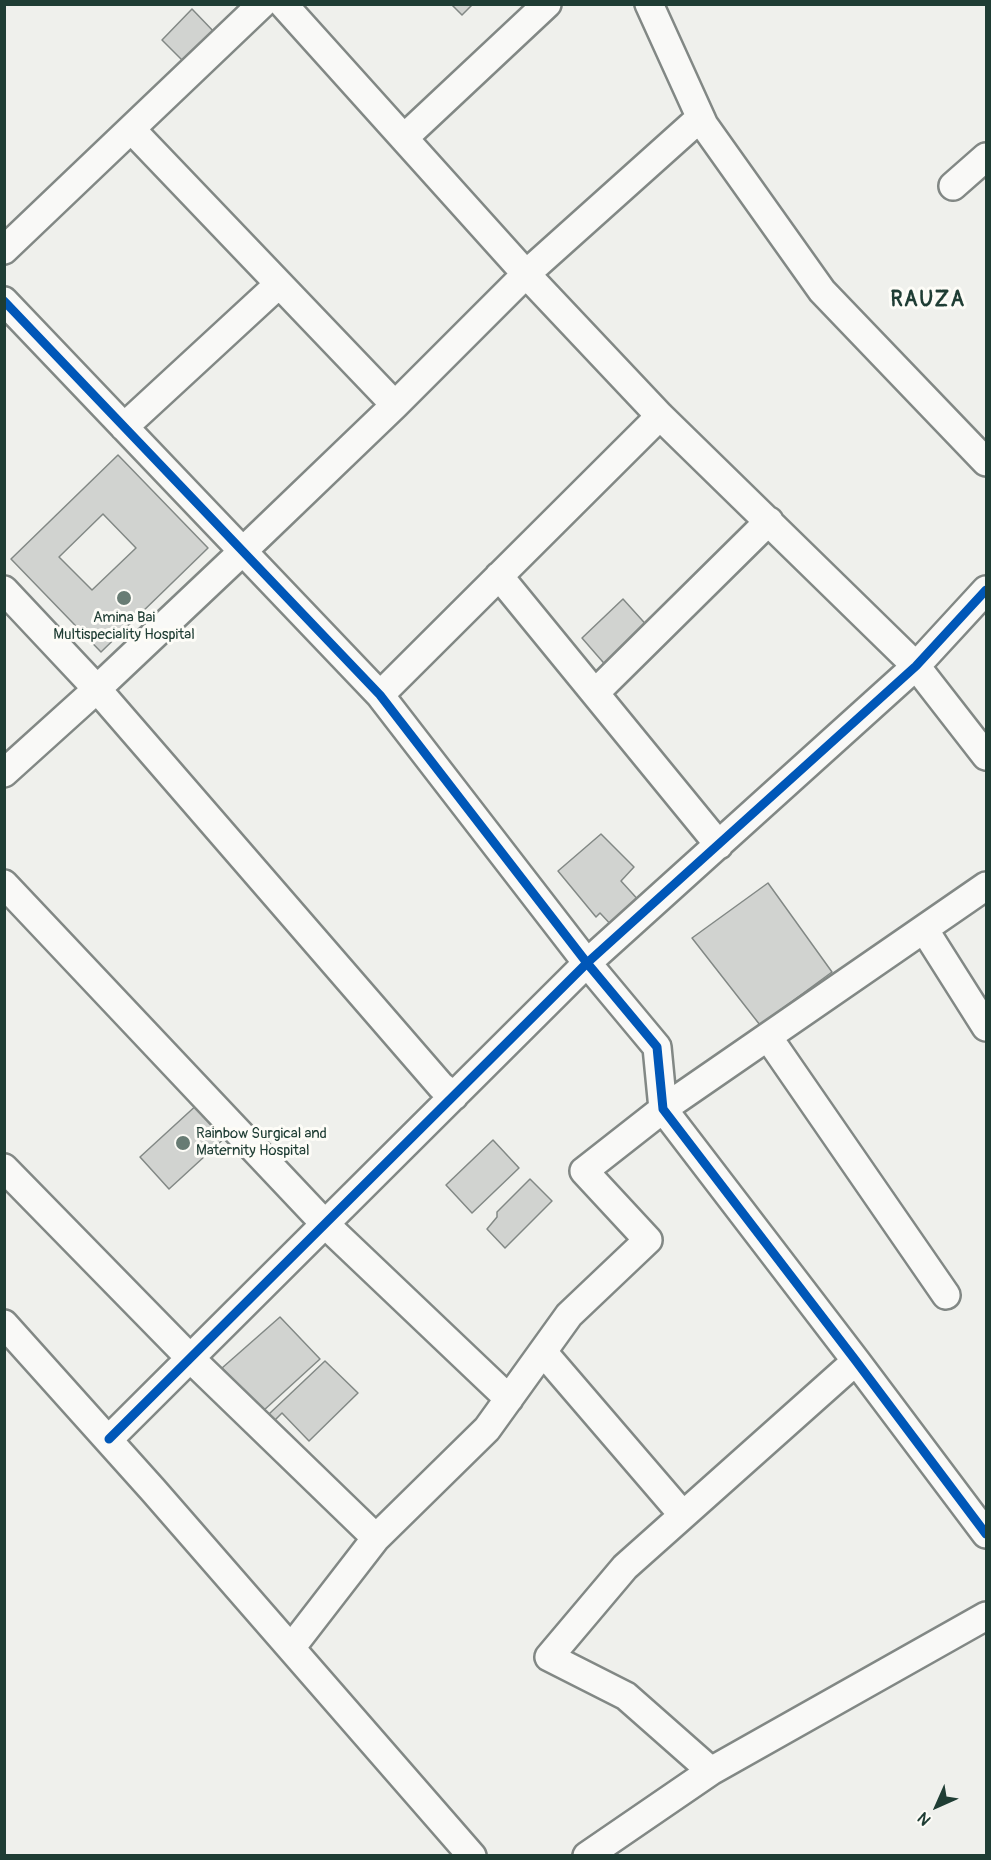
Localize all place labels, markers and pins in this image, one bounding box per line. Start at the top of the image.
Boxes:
marker: Amina Bai Multispeciality Hospital [115,589,133,607]
place label: Amina Bai Multispeciality Hospital [53,609,195,644]
place label: Rainbow Surgical and Maternity Hospital [196,1125,327,1160]
marker: Rainbow Surgical and Maternity Hospital [174,1134,192,1152]

